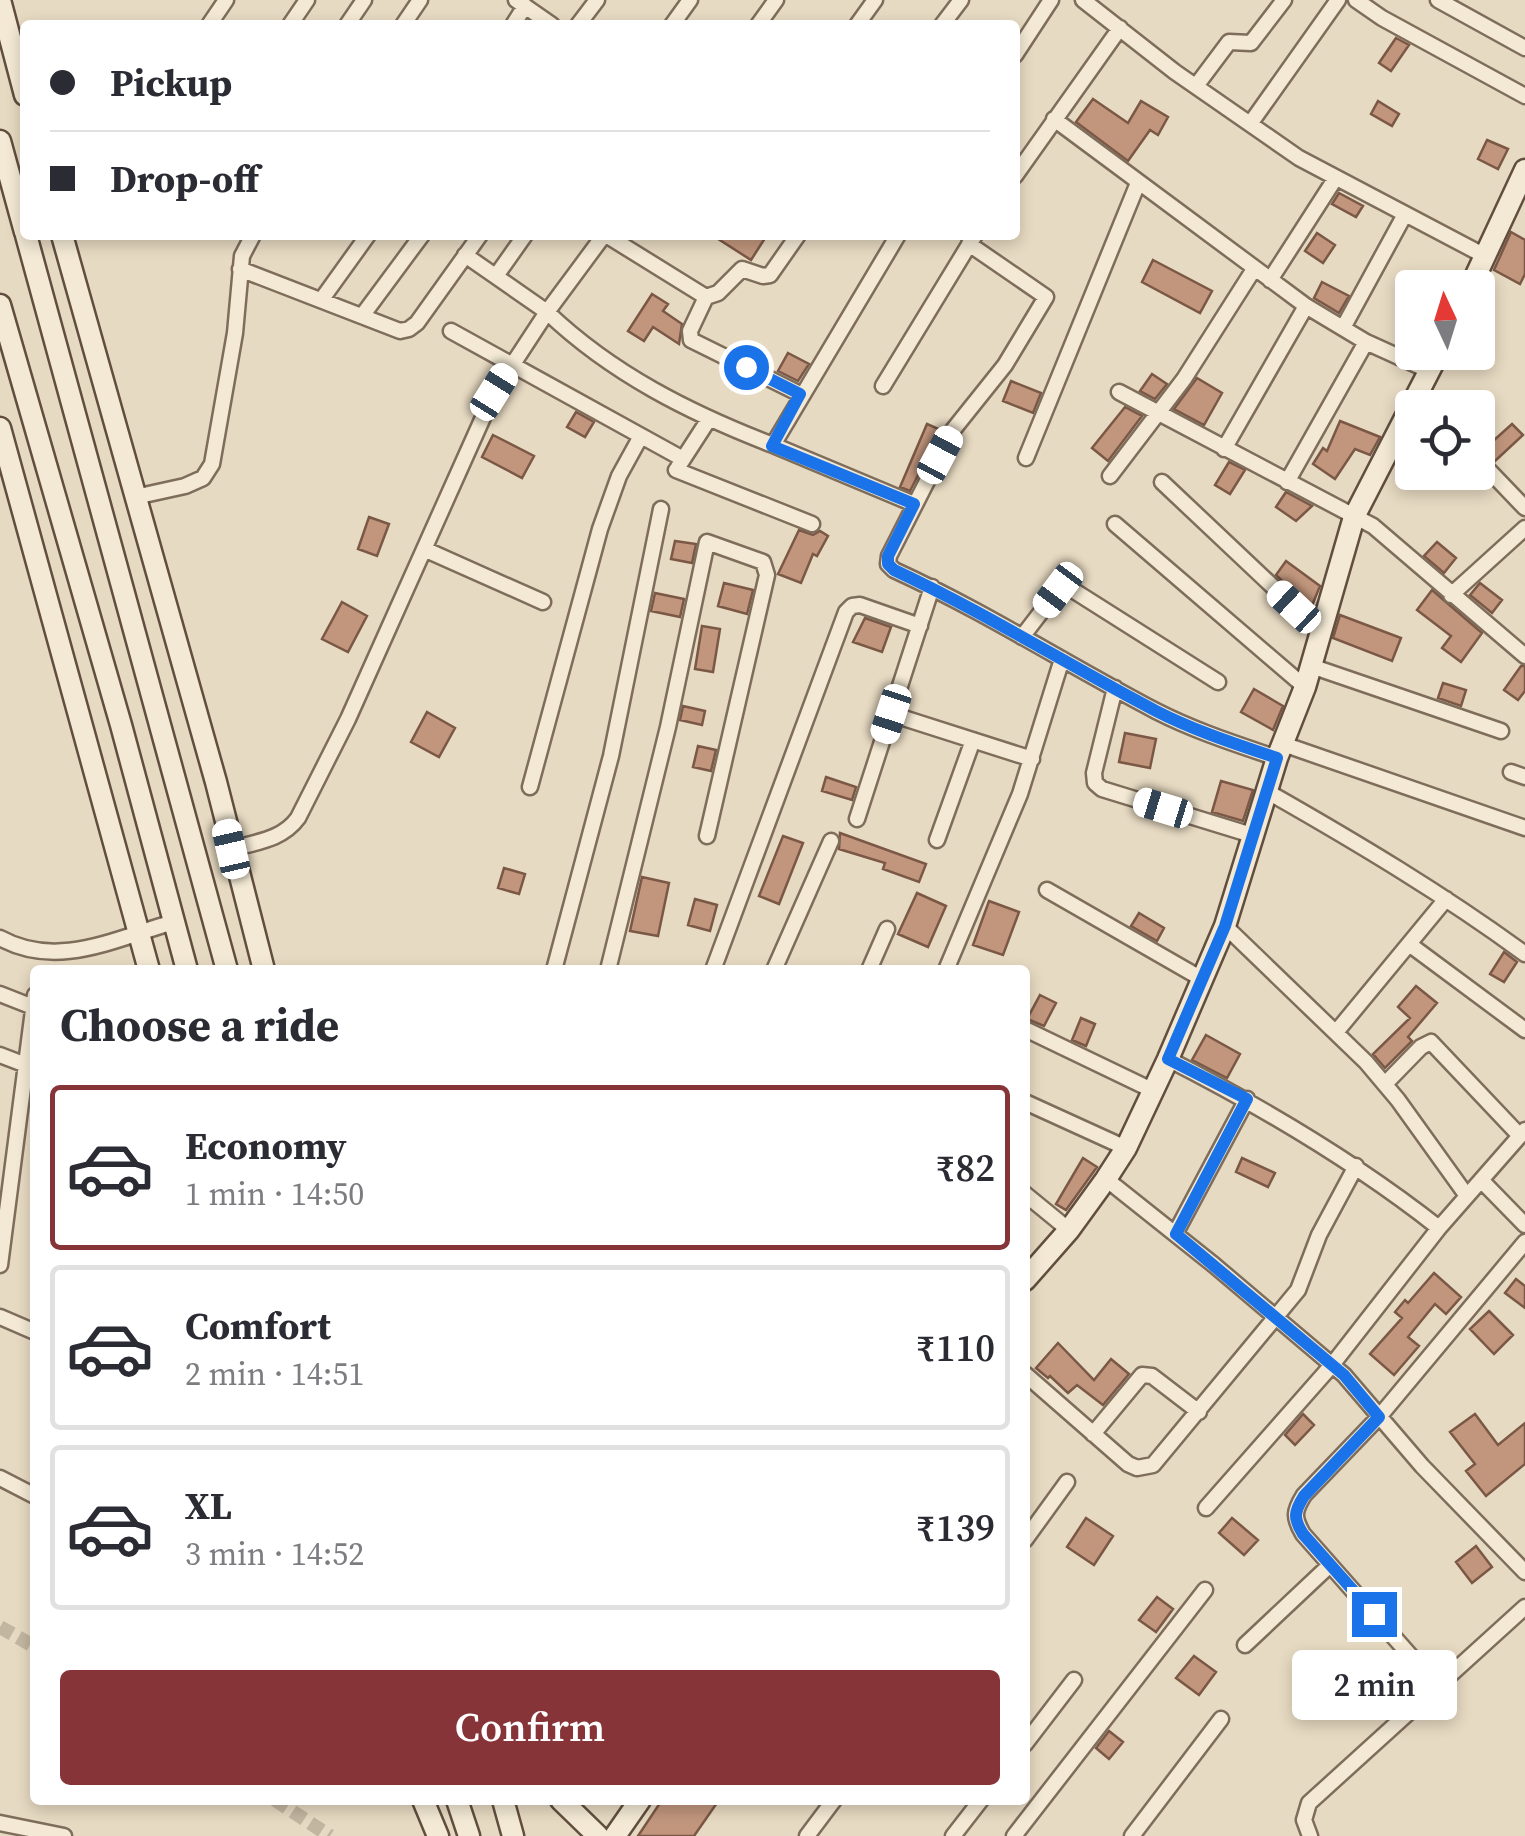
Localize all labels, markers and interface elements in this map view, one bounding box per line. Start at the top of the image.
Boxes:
text: Pickup [110,57,232,109]
text: Drop-off [110,153,259,205]
north arrow [1395,270,1495,370]
map controls [1395,270,1495,490]
route start [724,345,769,390]
car [465,359,523,425]
button: locate [1395,390,1495,490]
car [913,421,967,489]
car [1028,557,1088,623]
car [1262,576,1326,638]
car [867,681,915,747]
car [1130,785,1196,831]
car [210,816,252,882]
text: Choose a ride [60,994,339,1056]
text: Economy [185,1120,347,1172]
icon: car [65,1123,155,1213]
text: ₹82 [936,1142,995,1194]
text: 1 min · 14:50 [185,1172,364,1216]
text: Comfort [185,1300,331,1352]
icon: car [65,1303,155,1393]
text: ₹110 [916,1322,995,1374]
text: 2 min · 14:51 [185,1352,364,1396]
text: XL [185,1480,232,1532]
icon: car [65,1483,155,1573]
text: ₹139 [916,1502,995,1554]
text: 3 min · 14:52 [185,1532,364,1576]
route end [1352,1592,1397,1637]
callout: 2 min [1292,1649,1456,1719]
text: 2 min [1333,1663,1416,1707]
button: Confirm [60,1670,1000,1785]

